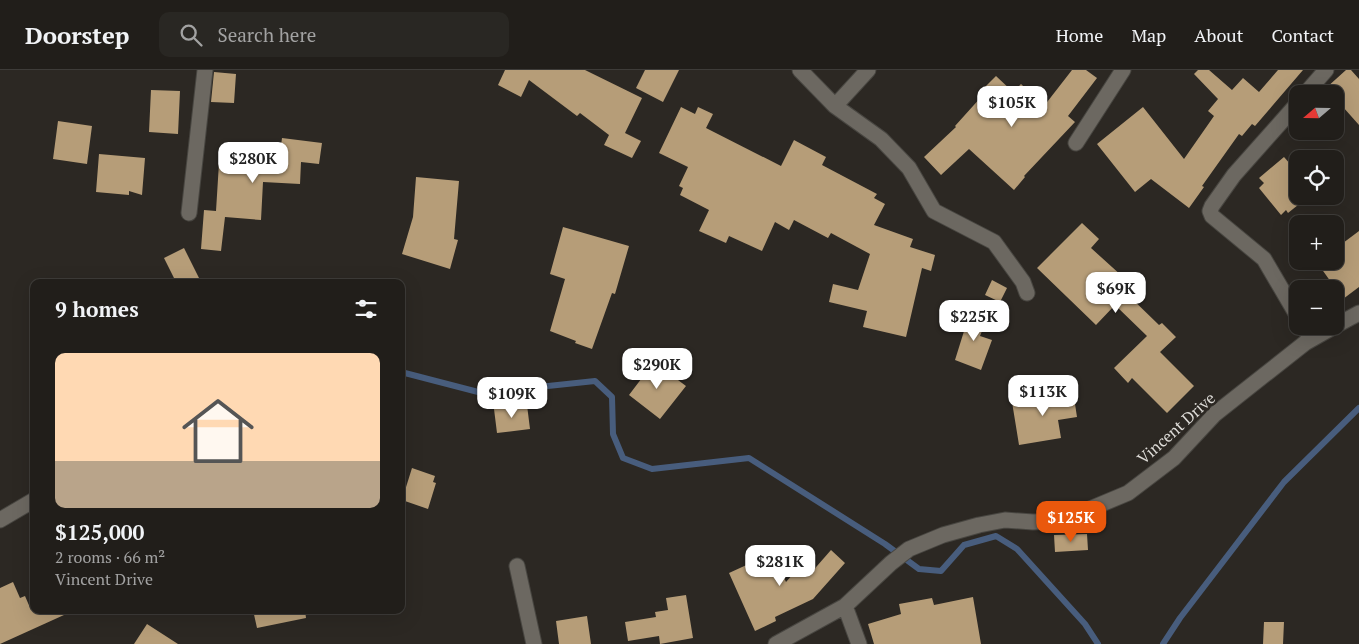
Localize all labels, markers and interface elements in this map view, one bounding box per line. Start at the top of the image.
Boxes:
search box [159,12,509,57]
text: Doorstep [25,19,129,51]
icon: search [177,21,205,49]
text: Search here [217,22,316,47]
text: Home [1056,23,1103,47]
text: Map [1131,23,1166,47]
text: About [1194,23,1243,47]
text: Contact [1271,23,1334,47]
pin: $105K [977,85,1047,128]
north arrow [1289,85,1344,140]
map controls [1289,85,1344,335]
text: $105K [988,91,1036,113]
pin: $280K [218,142,288,184]
text: $280K [229,147,277,169]
button: locate [1289,150,1344,205]
button: + [1289,215,1344,270]
pin: $69K [1086,272,1146,314]
text: $69K [1097,277,1135,299]
button: − [1289,280,1344,335]
text: 9 homes [55,295,139,323]
icon: filters [352,295,380,323]
pin: $225K [939,300,1009,342]
text: $225K [950,305,998,327]
pin: $290K [622,348,692,390]
text: $290K [633,353,681,375]
pin: $113K [1008,374,1078,417]
pin: $109K [477,376,547,419]
text: $113K [1019,380,1067,402]
text: $109K [488,382,536,404]
icon: home [173,386,263,476]
street label: Vincent Drive [1132,387,1220,469]
pin: $125K [1036,500,1106,543]
text: $125K [1047,506,1095,528]
text: $125,000 [55,518,144,546]
pin: $281K [745,544,815,587]
text: 2 rooms · 66 m² [55,546,165,568]
text: $281K [756,550,804,572]
text: Vincent Drive [55,568,153,590]

